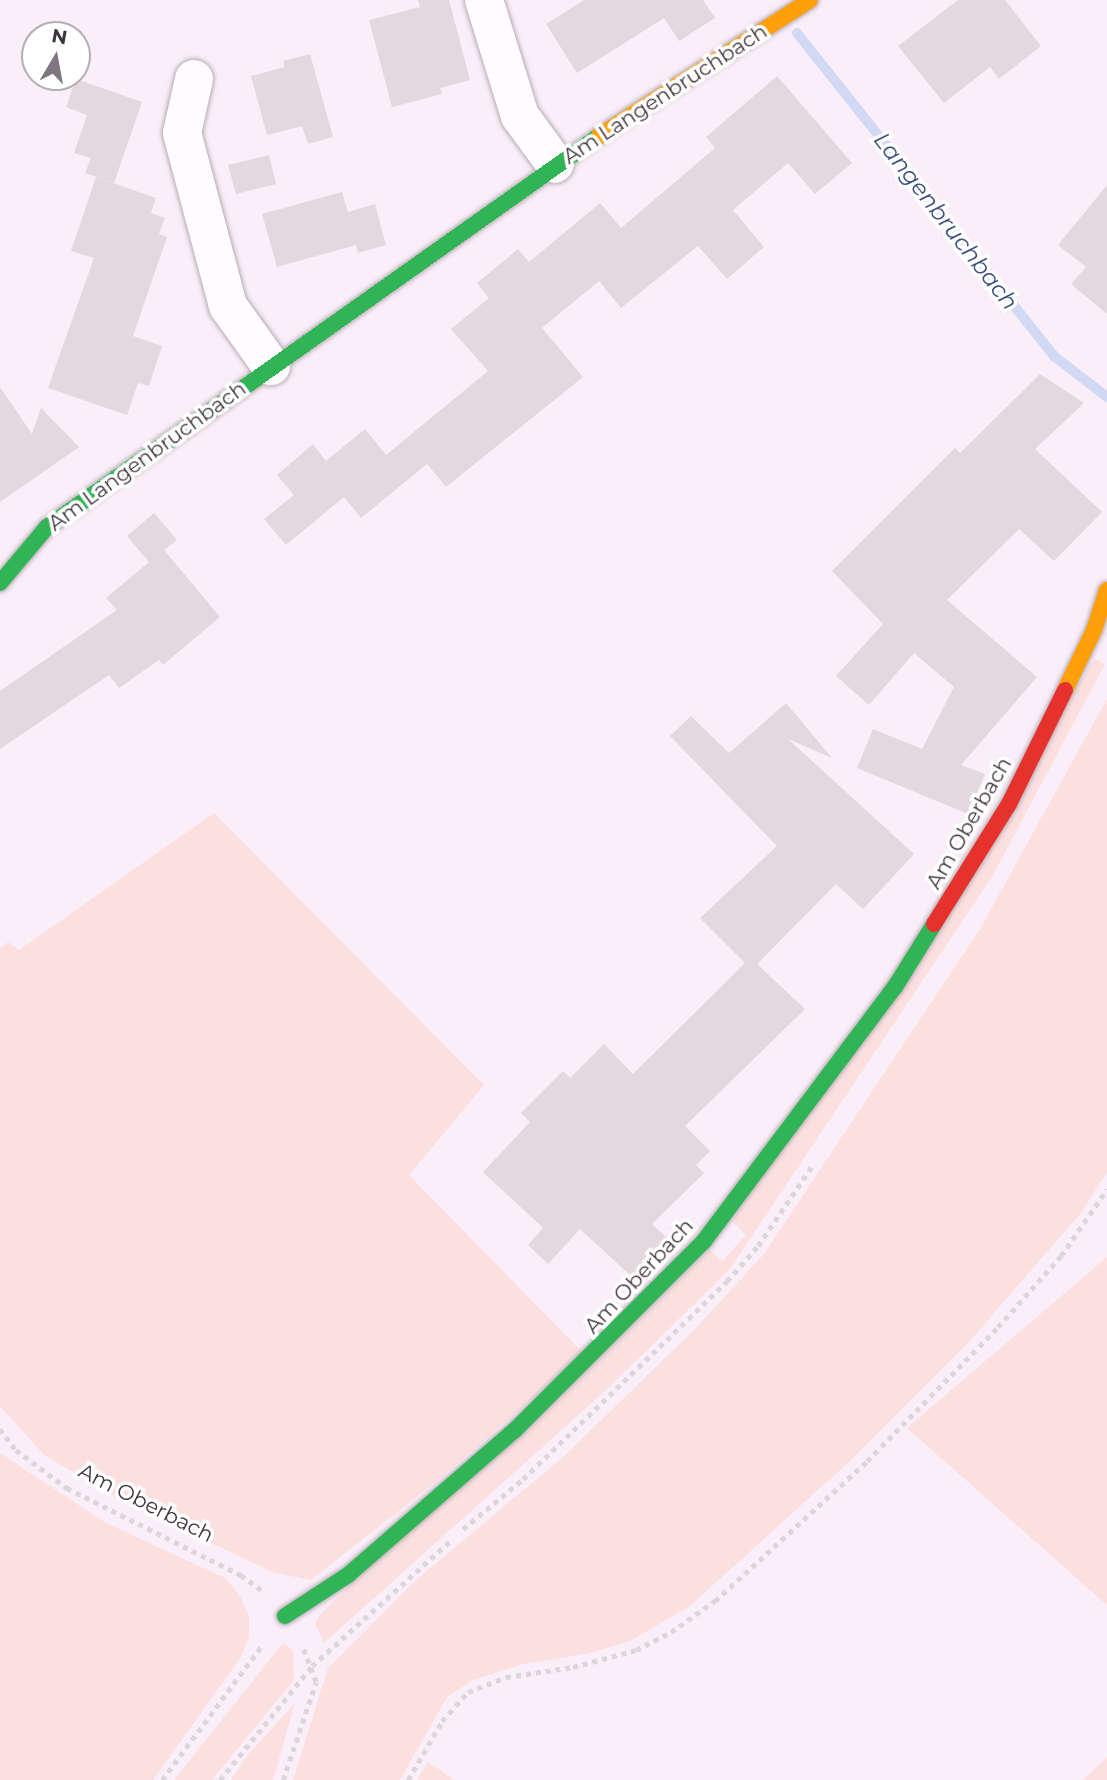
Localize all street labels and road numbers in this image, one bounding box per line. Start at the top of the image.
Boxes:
street label: Am Langenbruchbach [558,19,772,169]
street label: Am Langenbruchbach [43,376,251,536]
street label: Am Oberbach [921,753,1017,893]
street label: Am Oberbach [579,1213,699,1339]
street label: Am Oberbach [74,1458,218,1548]

